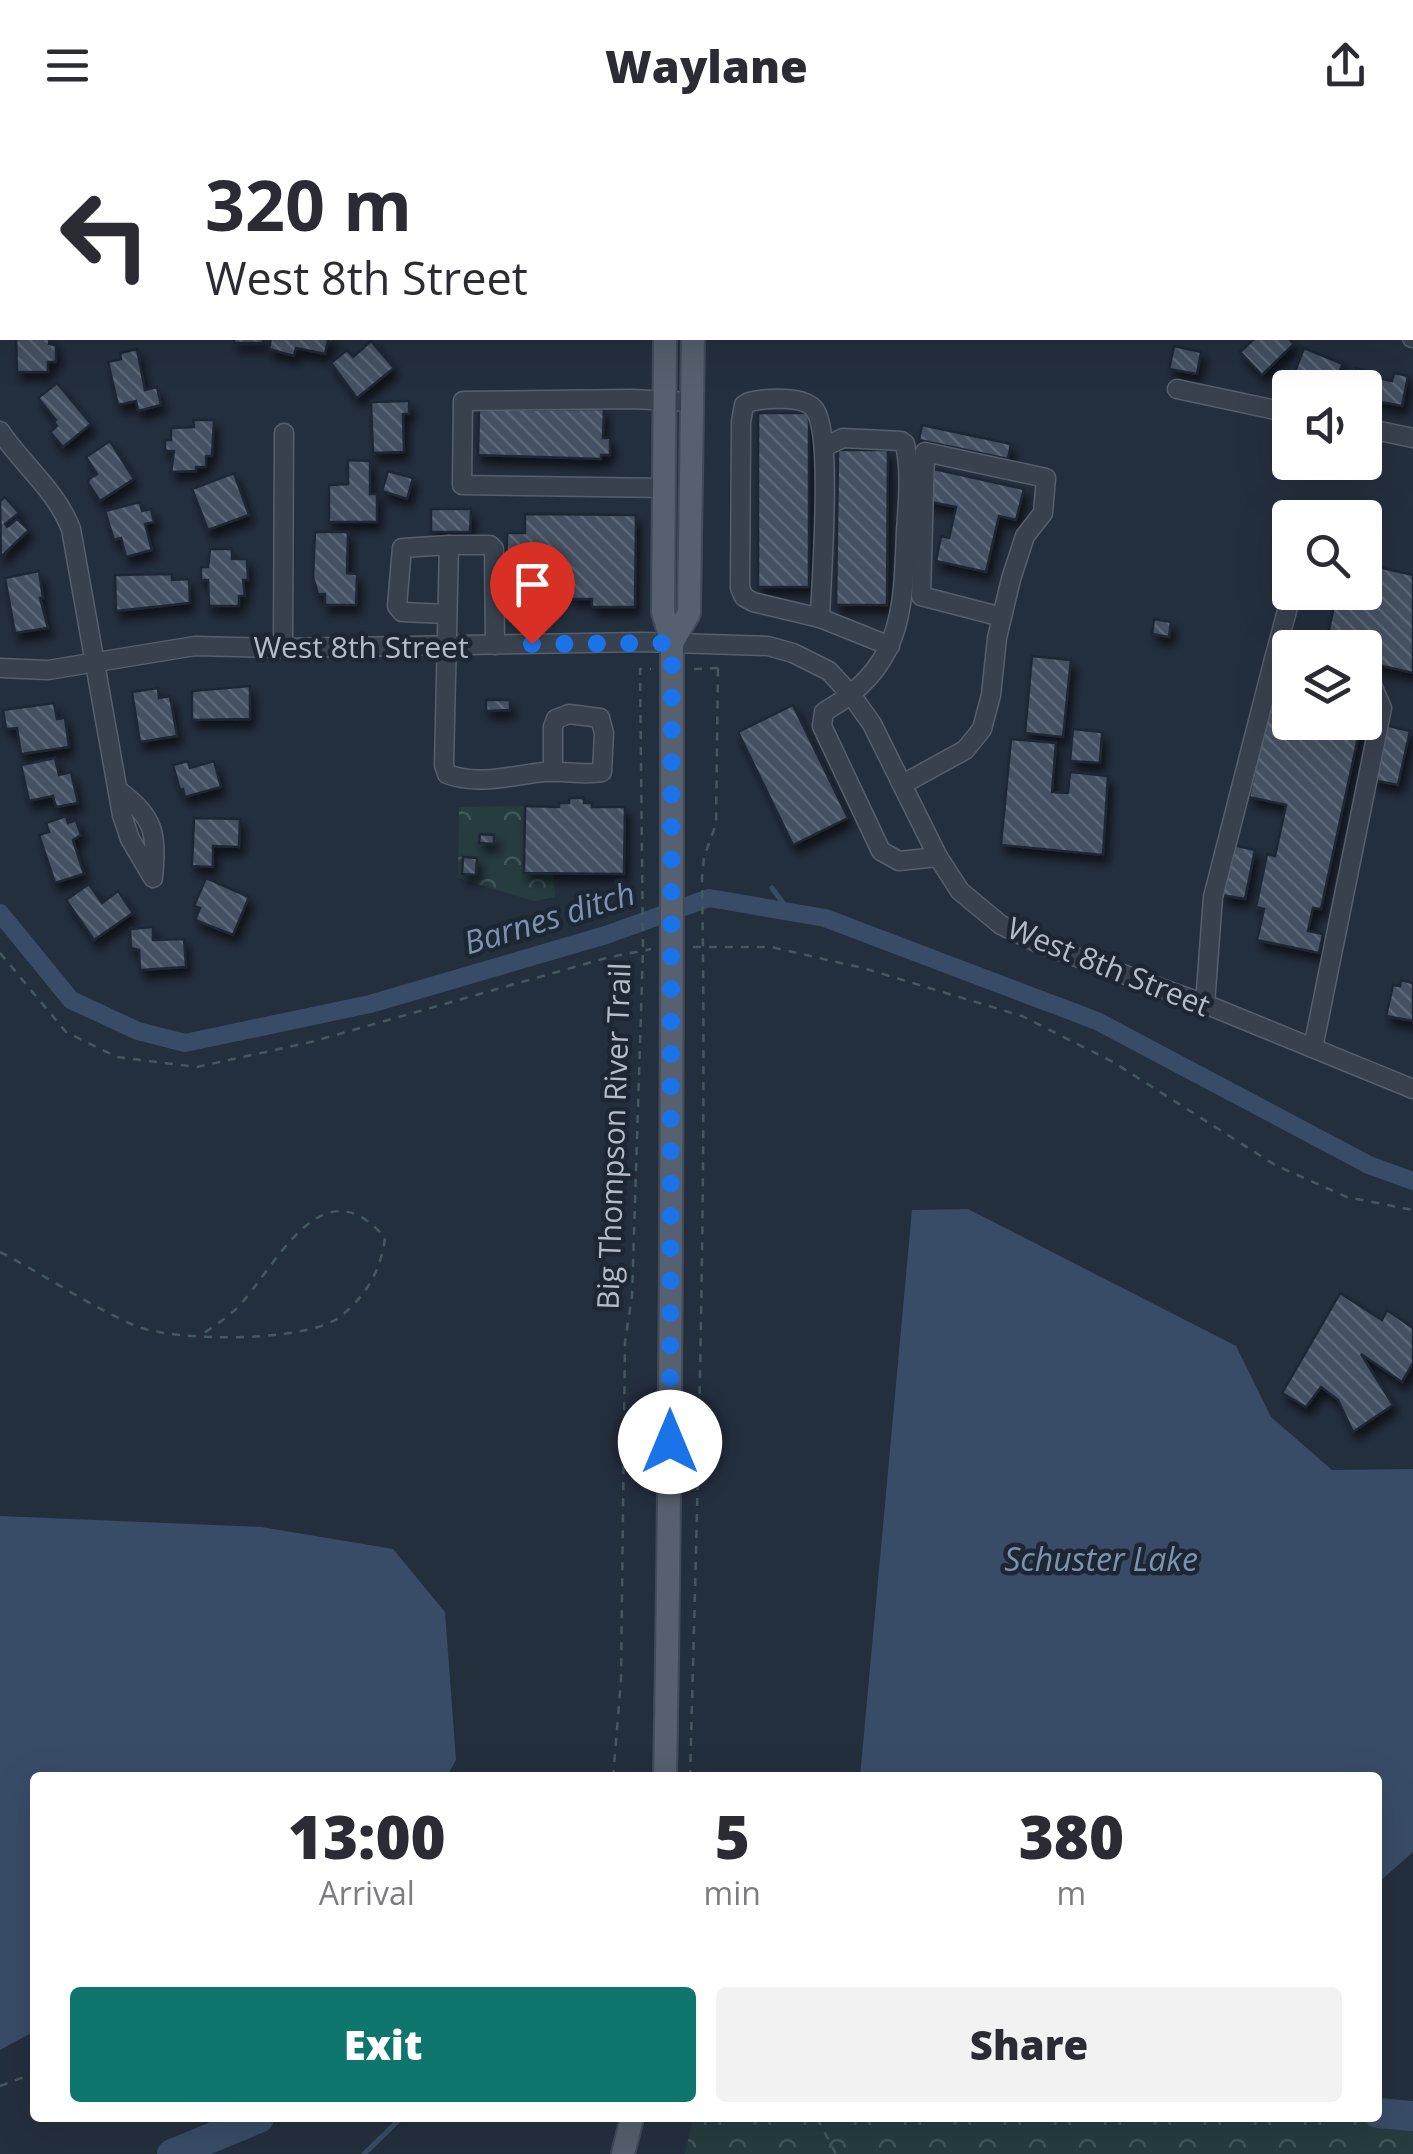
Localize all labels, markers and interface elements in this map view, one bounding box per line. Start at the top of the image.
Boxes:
text: Waylane [605,35,808,96]
icon: menu [40,38,95,93]
icon: share [1318,38,1373,93]
text: 320 m [205,156,412,252]
icon: left [40,170,170,300]
text: West 8th Street [205,247,528,308]
map controls [1272,370,1382,740]
button: sound [1272,370,1382,480]
button: search [1272,500,1382,610]
pin [490,542,575,645]
icon: arrive [505,557,560,612]
street label: West 8th Street [253,626,469,667]
button: layers [1272,630,1382,740]
water label: Barnes ditch [458,871,640,963]
street label: West 8th Street [1002,907,1216,1025]
street label: Big Thompson River Trail [586,962,640,1310]
position arrow [618,1390,722,1494]
water label: Schuster Lake [1004,1537,1198,1580]
text: 13:00 [288,1795,446,1877]
text: 5 [715,1795,750,1877]
text: 380 [1019,1795,1124,1877]
text: Arrival [319,1871,415,1914]
text: min [704,1871,761,1914]
text: m [1057,1871,1086,1914]
button: Exit [70,1987,696,2102]
button: Share [716,1987,1342,2102]

